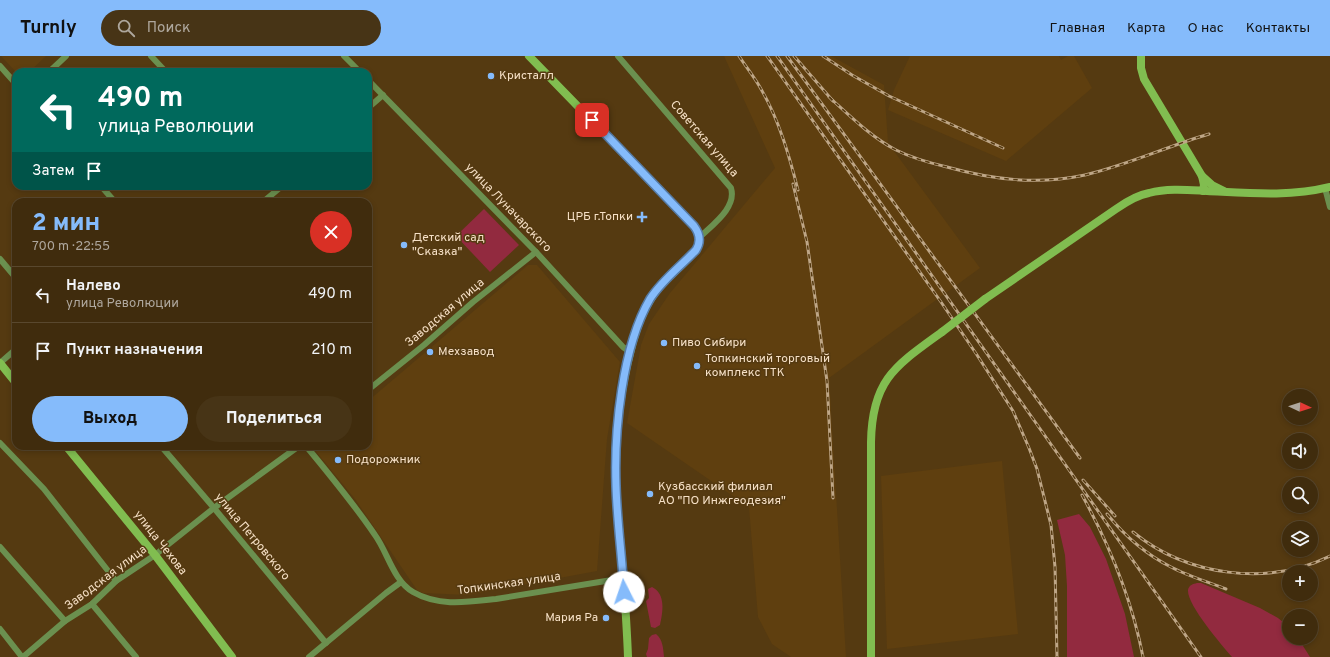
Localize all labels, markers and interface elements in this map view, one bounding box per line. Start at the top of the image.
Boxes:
search box [101,10,381,46]
text: Turnly [20,16,77,40]
icon: search [115,17,137,39]
text: Поиск [147,19,191,38]
text: Главная [1050,20,1105,37]
text: Карта [1127,20,1165,37]
text: О нас [1187,20,1224,37]
text: Контакты [1246,20,1310,37]
place label: Кристалл [499,68,554,84]
marker: Кристалл [486,71,496,81]
text: 490 m [98,81,183,117]
icon: left [32,84,84,136]
street label: Советская улица [666,97,742,181]
pin [575,103,609,137]
icon: arrive [581,109,603,131]
text: улица Революции [98,116,254,139]
icon: arrive [83,160,105,182]
street label: улица Луначарского [461,160,555,256]
text: Затем [32,162,75,181]
text: 2 мин [32,209,100,239]
place label: ЦРБ г.Топки [567,209,633,225]
button: close [310,211,352,253]
marker: ЦРБ г.Топки [636,211,648,223]
place label: Детский сад "Сказка" [412,230,485,260]
text: 700 m · 22:55 [32,239,110,255]
marker: Детский сад "Сказка" [399,240,409,250]
street label: Заводская улица [402,275,488,351]
text: Налево [66,277,121,296]
icon: left [32,284,54,306]
text: 490 m [308,285,352,304]
text: улица Революции [66,296,179,312]
place label: Пиво Сибири [672,335,746,351]
marker: Пиво Сибири [659,338,669,348]
icon: arrive [32,340,54,362]
text: Пункт назначения [66,341,203,360]
text: 210 m [311,341,352,360]
place label: Мехзавод [438,344,495,360]
marker: Мехзавод [425,347,435,357]
place label: Топкинский торговый комплекс ТТК [705,351,830,381]
marker: Топкинский торговый комплекс ТТК [692,361,702,371]
north arrow [1282,389,1318,425]
map controls [1282,389,1318,645]
button: Выход [32,396,188,442]
button: Поделиться [196,396,352,442]
button: sound [1282,433,1318,469]
place label: Подорожник [346,452,421,468]
marker: Подорожник [333,455,343,465]
button: search [1282,477,1318,513]
place label: Кузбасский филиал АО "ПО Инжгеодезия" [658,479,786,509]
marker: Кузбасский филиал АО "ПО Инжгеодезия" [645,489,655,499]
street label: улица Петровского [211,490,293,584]
street label: улица Чехова [130,507,190,579]
button: layers [1282,521,1318,557]
street label: Заводская улица [62,542,150,614]
button: + [1282,565,1318,601]
street label: Топкинская улица [456,569,562,599]
position arrow [603,571,645,613]
button: − [1282,609,1318,645]
place label: Мария Ра [545,610,598,626]
marker: Мария Ра [601,613,611,623]

